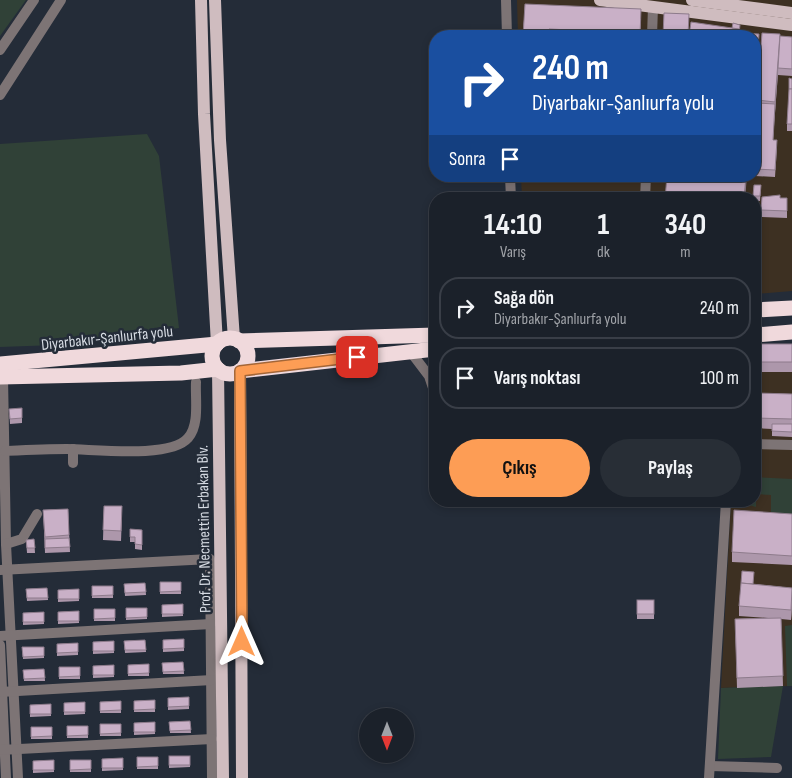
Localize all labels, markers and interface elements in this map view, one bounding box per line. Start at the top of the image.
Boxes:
text: 240 m [532,47,609,90]
icon: right [449,50,514,115]
text: Diyarbakır-Şanlıurfa yolu [532,90,714,117]
icon: arrive [496,145,524,173]
text: Sonra [449,148,486,171]
text: 14:10 [484,207,542,243]
text: 1 [598,207,609,243]
text: 340 [665,207,706,243]
text: Varış [500,243,526,262]
text: dk [597,243,610,262]
text: m [680,243,691,262]
text: Sağa dön [494,287,554,310]
icon: right [451,294,479,322]
text: 240 m [700,297,739,320]
text: Diyarbakır-Şanlıurfa yolu [494,310,626,329]
street label: Diyarbakır-Şanlıurfa yolu [40,322,174,355]
pin [336,336,378,378]
icon: arrive [343,343,371,371]
icon: arrive [451,364,479,392]
text: Varış noktası [494,367,580,390]
text: 100 m [700,367,739,390]
button: Çıkış [449,439,590,497]
button: Paylaş [600,439,741,497]
street label: Prof. Dr. Necmettin Erbakan Blv. [194,445,215,613]
position arrow [215,615,267,667]
north arrow [359,708,414,762]
map controls [359,708,414,763]

